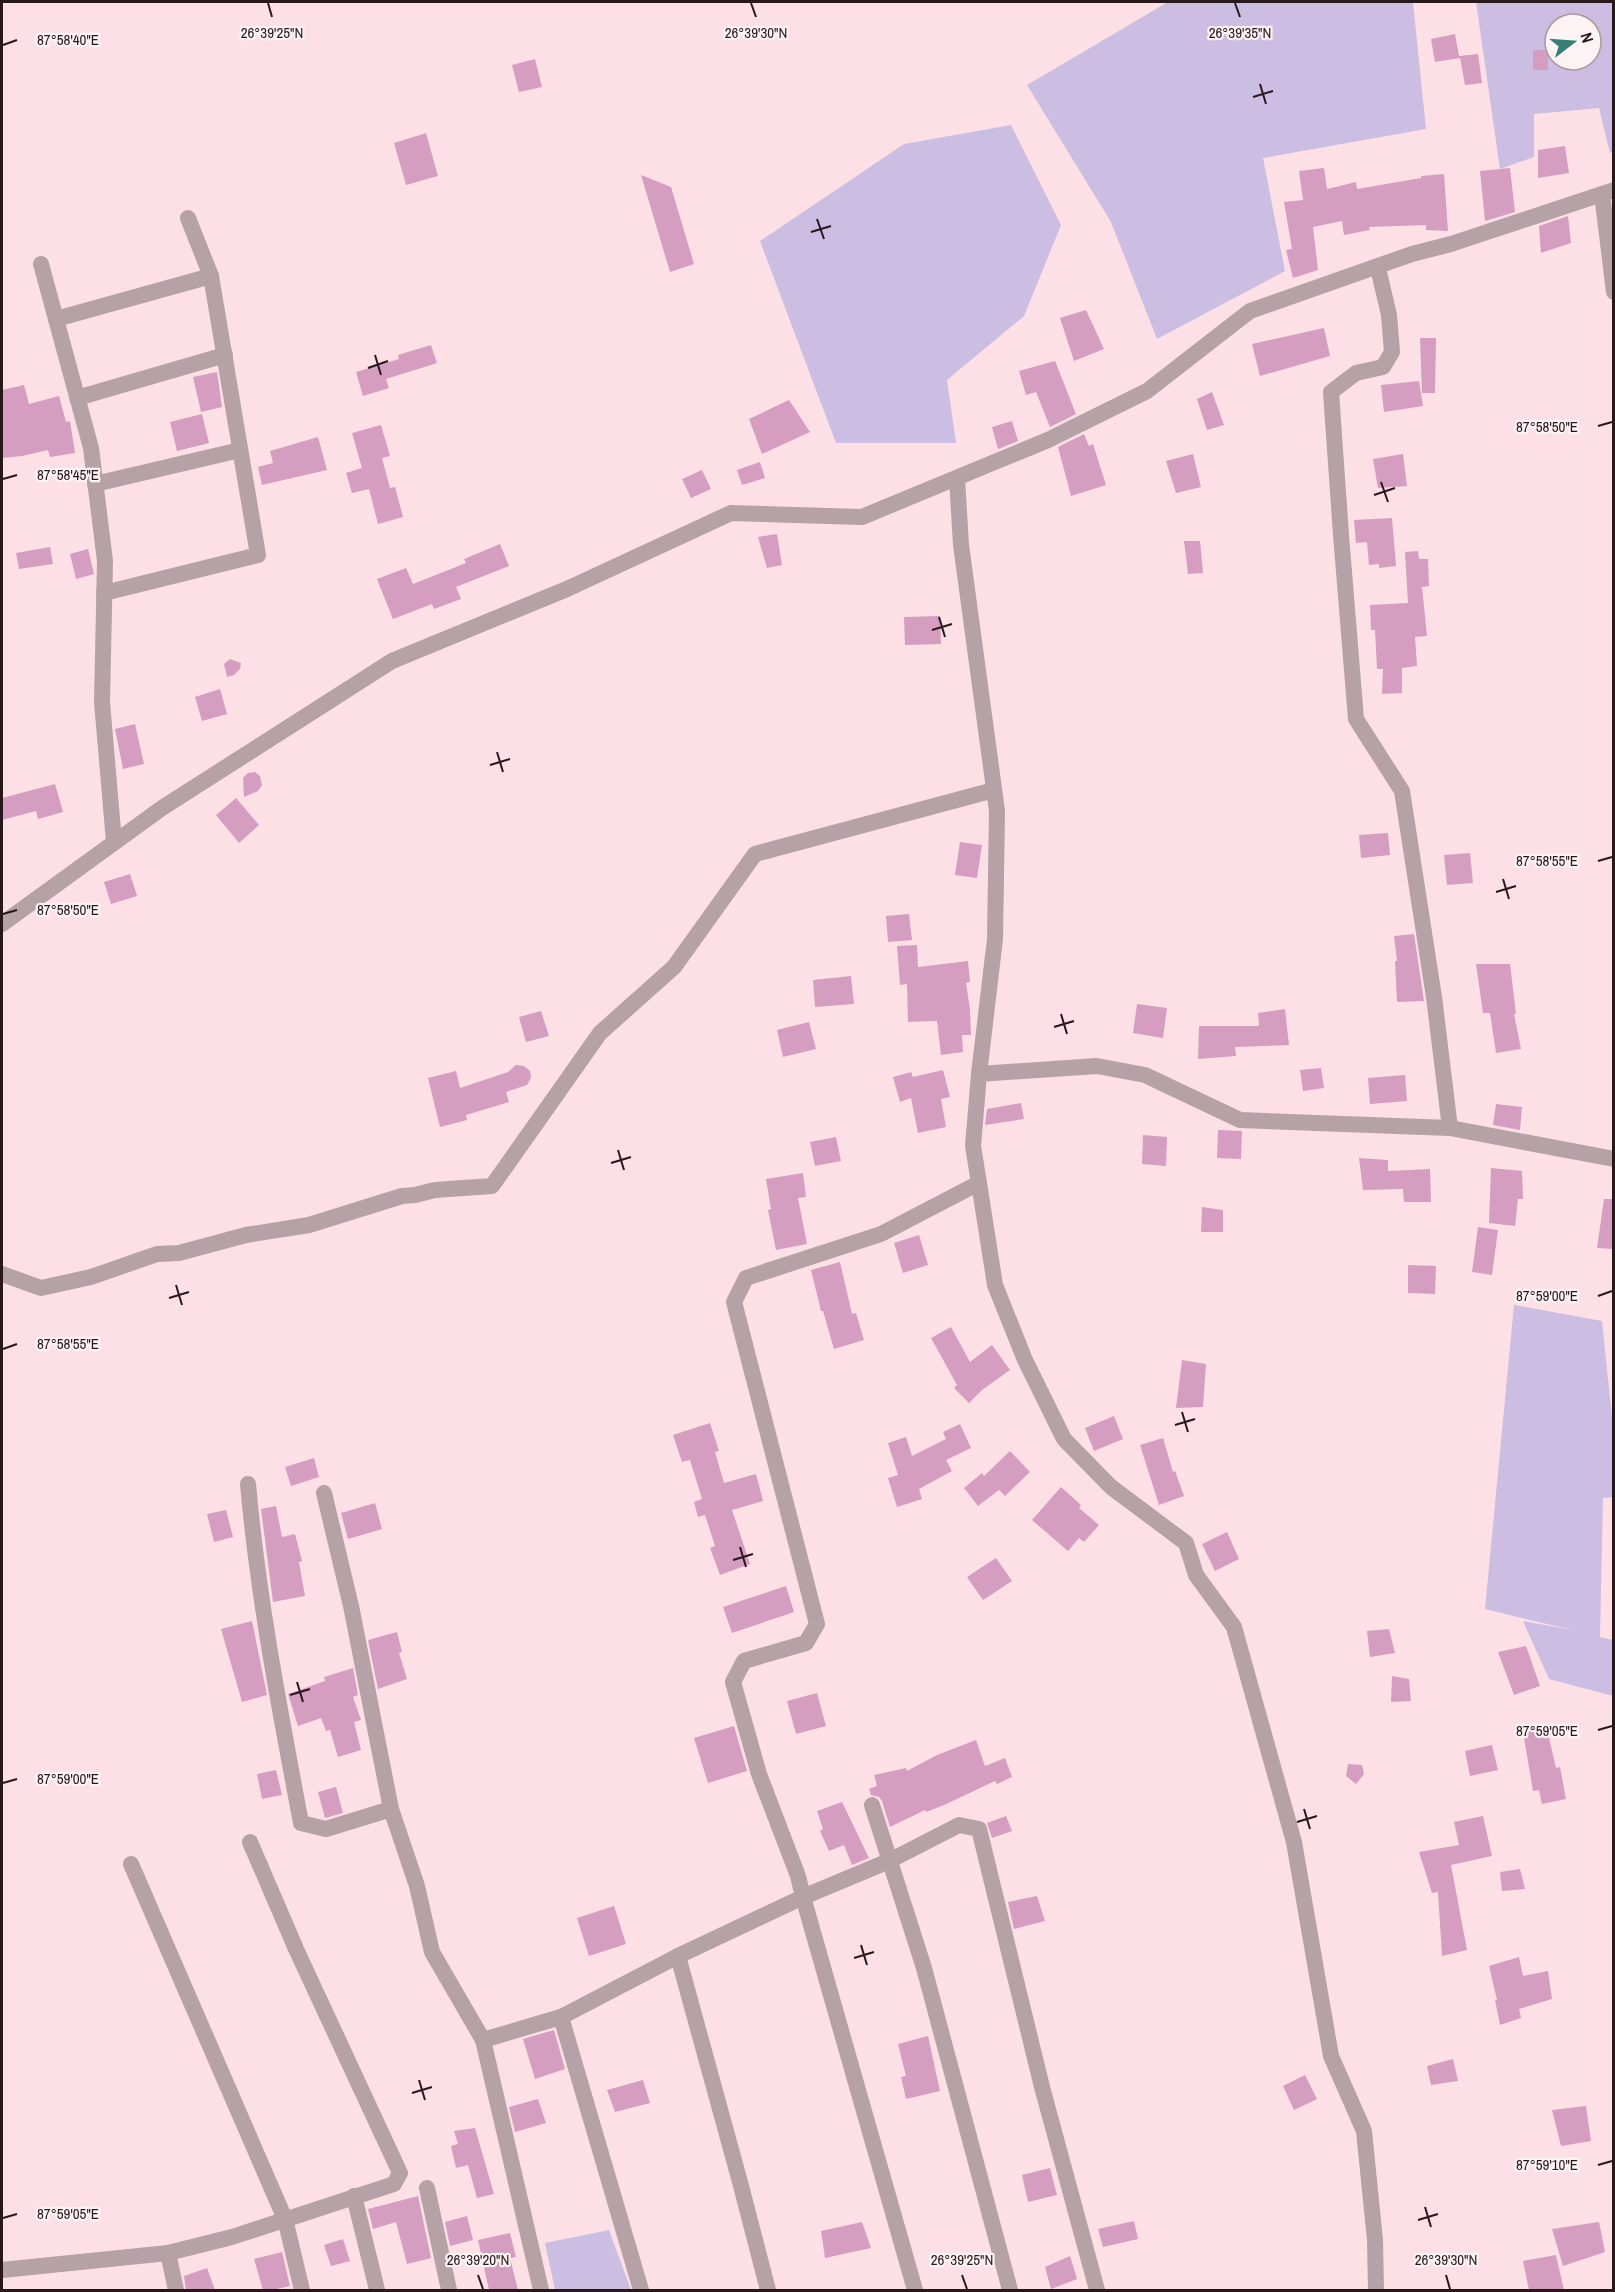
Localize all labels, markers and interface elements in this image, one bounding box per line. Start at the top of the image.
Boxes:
north arrow [1543,12,1603,72]
text: 26°39'25"N [241,22,303,43]
text: 26°39'30"N [725,22,787,43]
text: 26°39'35"N [1209,22,1271,43]
text: 87°58'40"E [37,29,99,50]
text: N [1575,30,1599,45]
text: 87°58'50"E [1516,416,1578,437]
text: 87°58'45"E [37,464,99,485]
text: 87°58'55"E [1516,850,1578,871]
text: 87°58'50"E [37,899,99,920]
text: 87°59'00"E [1516,1285,1578,1306]
text: 87°58'55"E [37,1333,99,1354]
text: 87°59'05"E [1516,1720,1578,1741]
text: 87°59'00"E [37,1768,99,1789]
text: 87°59'10"E [1516,2154,1578,2175]
text: 87°59'05"E [37,2203,99,2224]
text: 26°39'20"N [447,2249,509,2270]
text: 26°39'25"N [931,2249,993,2270]
text: 26°39'30"N [1415,2249,1477,2270]

